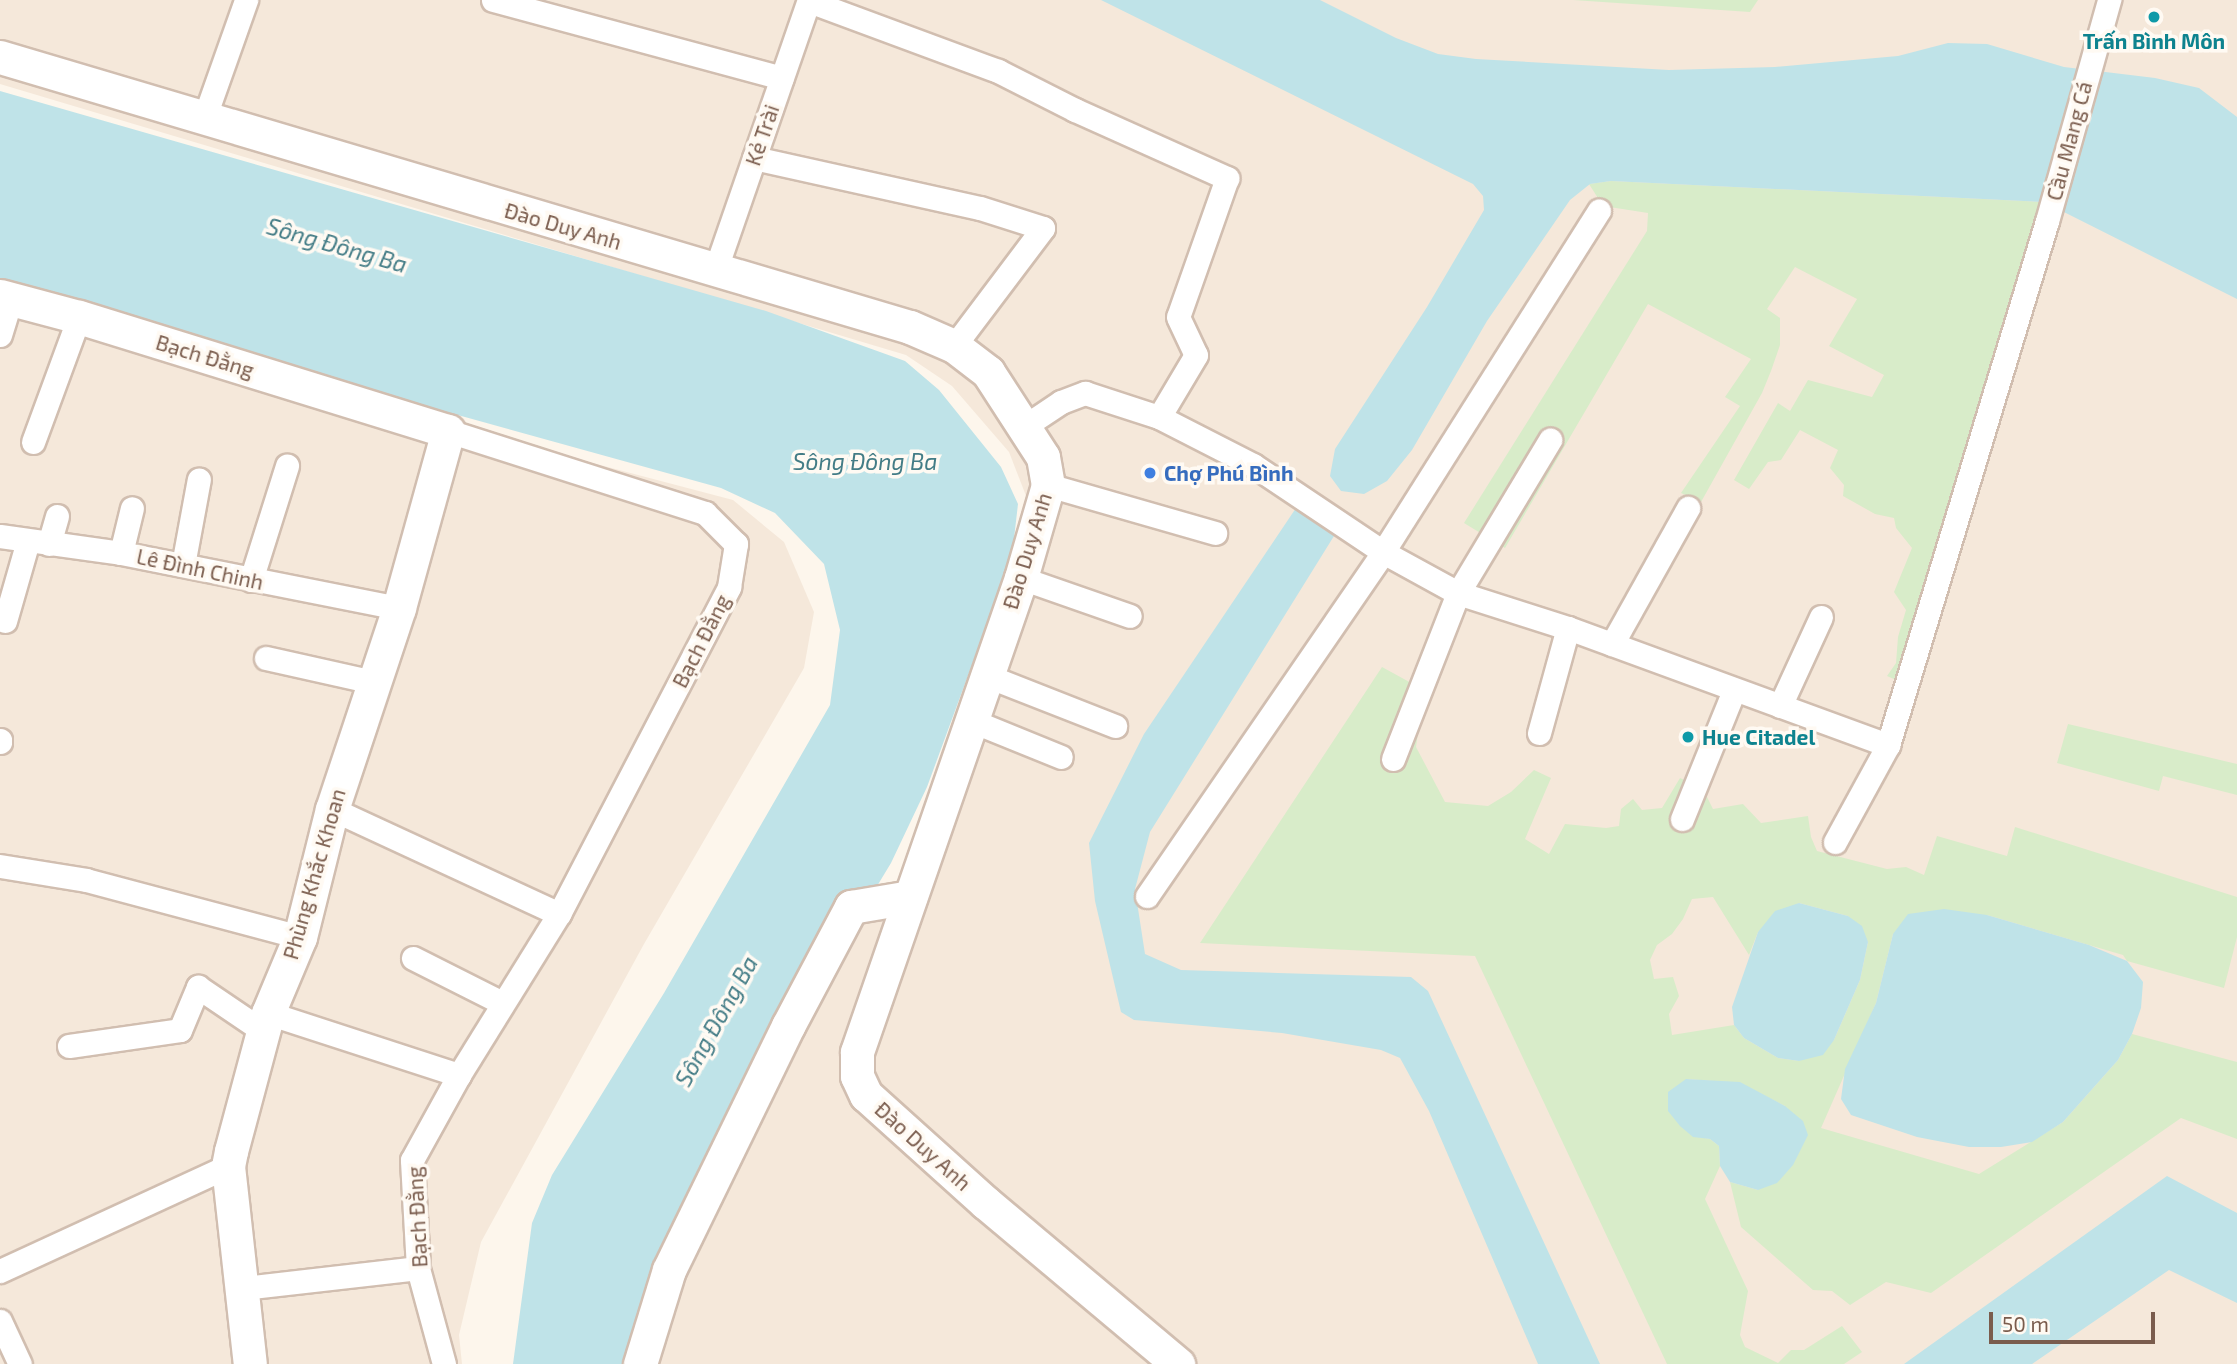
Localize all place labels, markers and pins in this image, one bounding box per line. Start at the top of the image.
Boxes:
marker: Trấn Bình Môn [2146,9,2162,25]
place label: Trấn Bình Môn [2083,28,2225,54]
place label: Chợ Phú Bình [1164,460,1294,486]
marker: Chợ Phú Bình [1142,465,1158,481]
place label: Hue Citadel [1702,724,1815,750]
marker: Hue Citadel [1680,729,1696,745]

